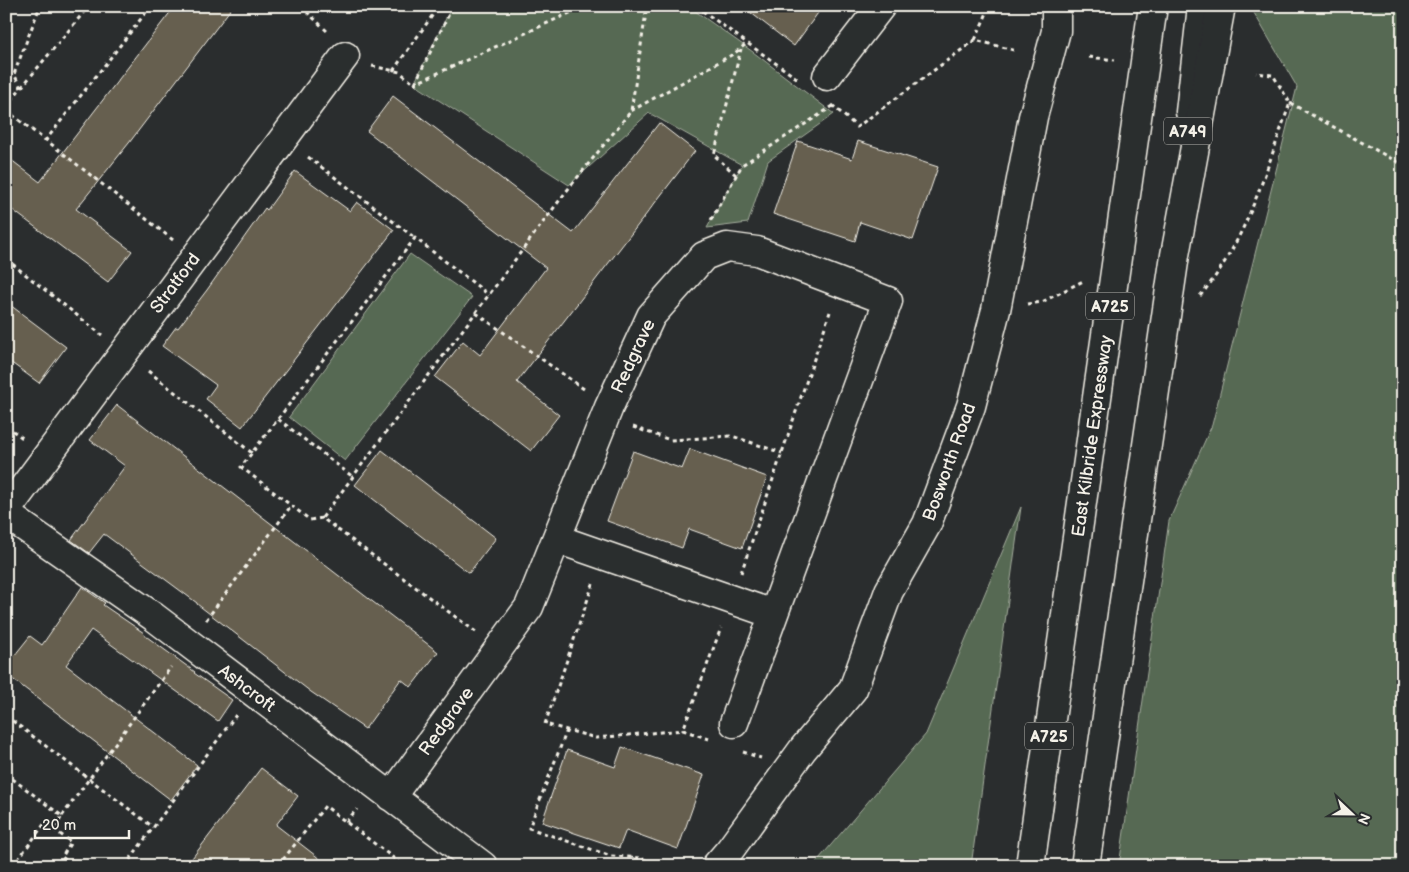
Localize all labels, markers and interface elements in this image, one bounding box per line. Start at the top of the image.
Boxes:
road number: A749 [1164,118,1212,144]
street label: Stratford [146,249,205,318]
road number: A725 [1086,292,1134,320]
street label: Redgrave [607,315,660,397]
street label: East Kilbride Expressway [1068,333,1117,538]
street label: Bosworth Road [918,400,981,524]
street label: Ashcroft [214,660,280,717]
street label: Redgrave [415,683,478,760]
road number: A725 [1025,722,1073,749]
north arrow [1326,790,1376,840]
scale bar [35,807,129,839]
text: N [1354,811,1373,827]
text: 20 m [42,816,76,835]

